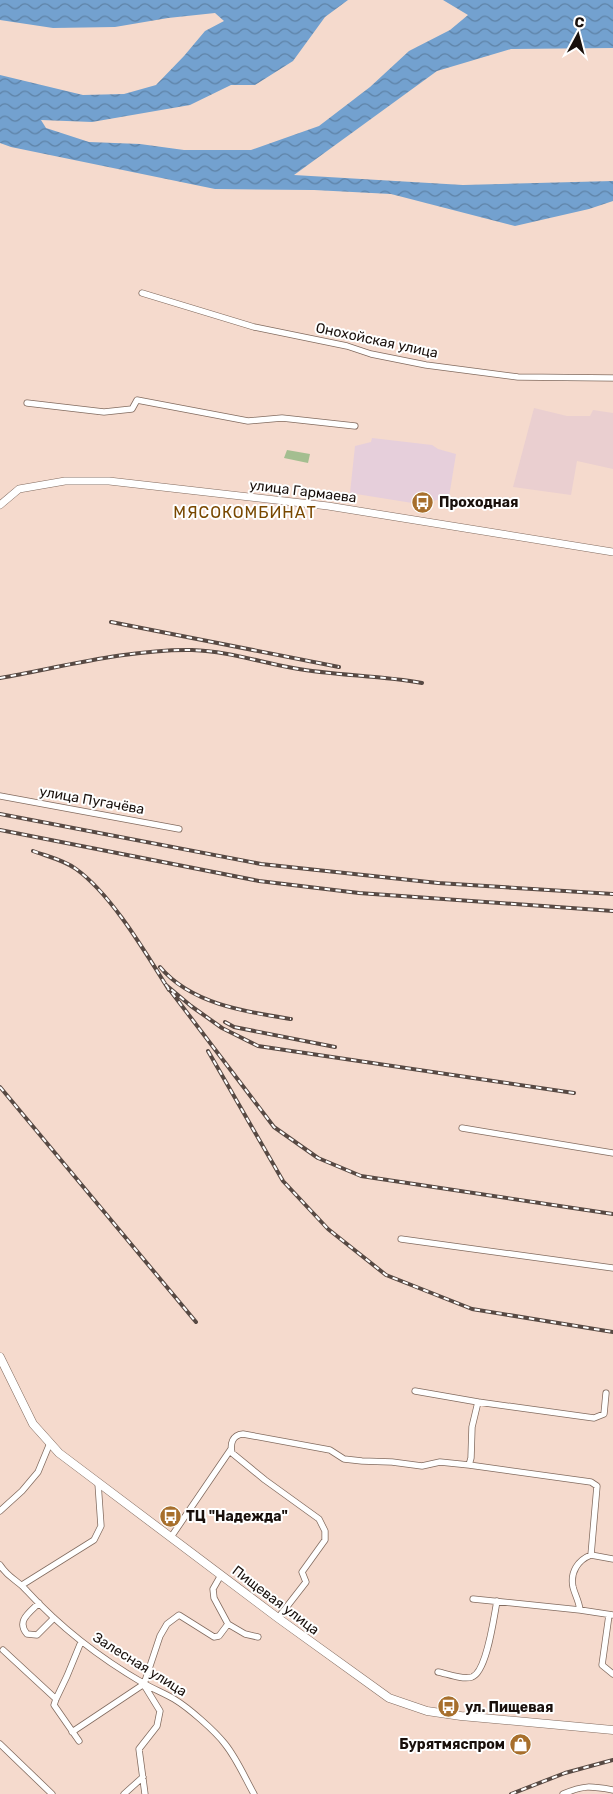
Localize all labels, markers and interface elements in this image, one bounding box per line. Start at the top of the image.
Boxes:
north arrow [553,10,603,60]
text: С [574,14,586,32]
street label: Онохойская улица [314,319,440,362]
street label: улица Гармаева [248,476,357,507]
bus stop icon: Проходная [411,490,435,514]
place label: Проходная [439,494,518,511]
district label: МЯСОКОМБИНАТ [173,503,317,522]
street label: улица Пугачёва [38,783,146,818]
bus stop icon: ТЦ "Надежда" [158,1504,182,1528]
place label: ТЦ "Надежда" [186,1508,288,1525]
street label: Пищевая улица [229,1562,323,1639]
street label: Залесная улица [90,1629,190,1700]
bus stop icon: ул. Пищевая [437,1695,461,1719]
place label: ул. Пищевая [465,1699,553,1716]
shop icon: Бурятмяспром [509,1732,533,1756]
place label: Бурятмяспром [399,1736,505,1753]

